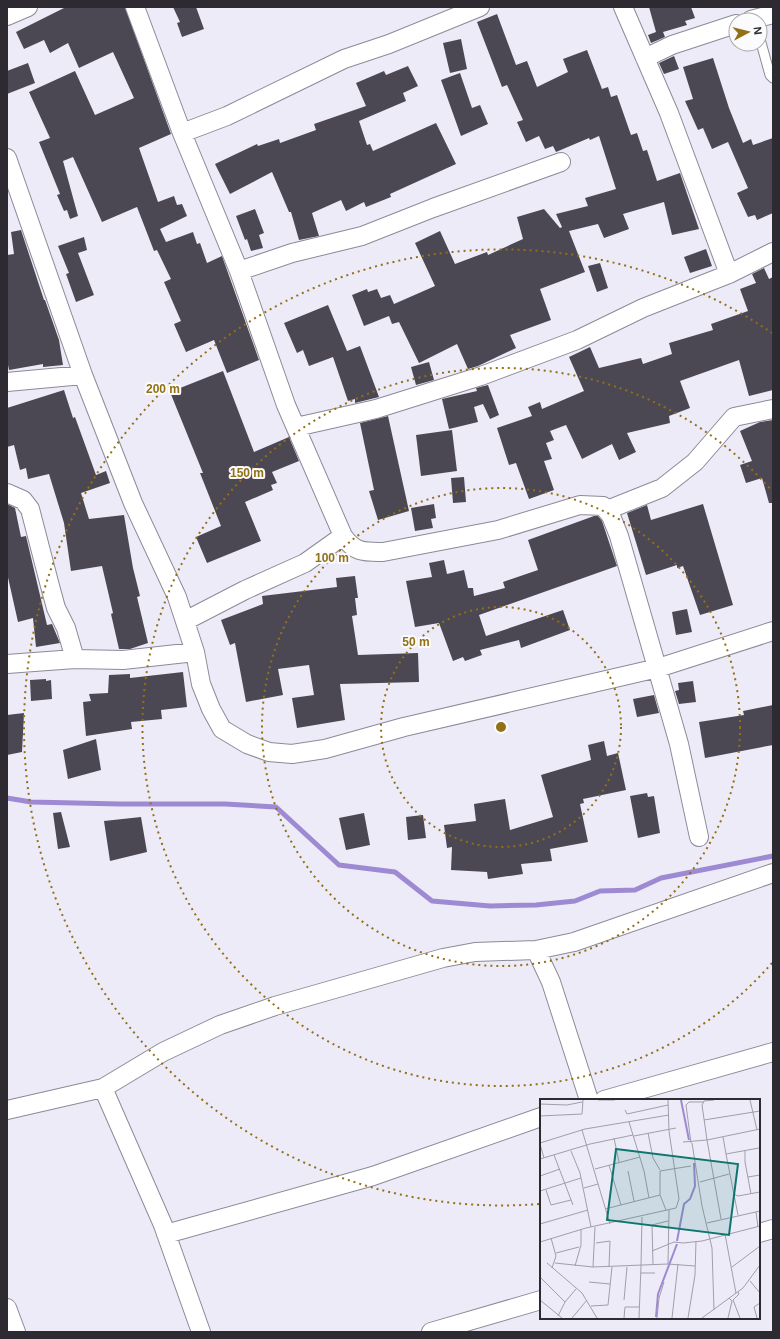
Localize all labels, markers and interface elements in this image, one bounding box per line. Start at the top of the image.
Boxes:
north arrow [728,12,768,52]
text: N [751,26,764,36]
text: 200 m [146,382,180,396]
text: 150 m [230,466,264,480]
text: 100 m [315,551,349,565]
text: 50 m [402,635,430,649]
centre of rings [494,720,508,734]
inset map [540,1099,760,1319]

